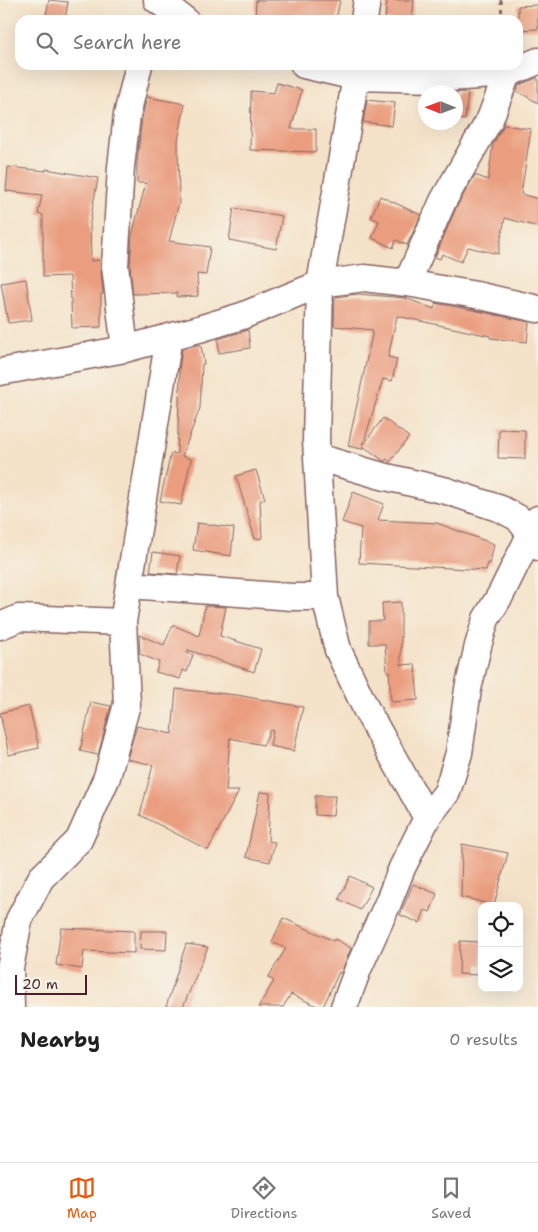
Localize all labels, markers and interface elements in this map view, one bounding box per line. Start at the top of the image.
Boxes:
search box [15,15,523,70]
icon: search [33,29,61,57]
text: Search here [73,30,182,55]
north arrow [418,85,463,130]
map controls [478,902,523,992]
button: locate [478,902,523,947]
button: layers [478,947,523,992]
scale bar [15,972,88,995]
text: 20 m [22,975,58,993]
text: Nearby [20,1026,100,1054]
text: 0 results [449,1029,518,1050]
tab: Map [67,1174,97,1222]
tab: Directions [231,1174,297,1222]
tab: Saved [431,1174,471,1222]

